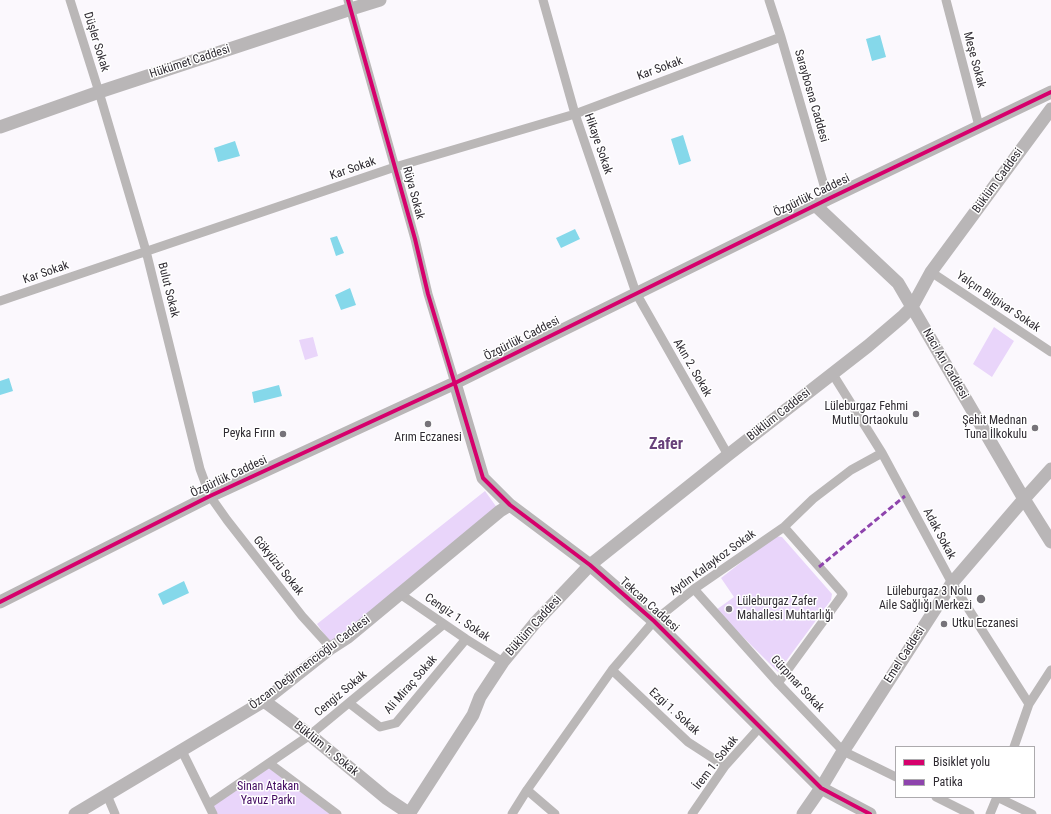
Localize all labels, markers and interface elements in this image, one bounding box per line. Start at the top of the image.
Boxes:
street label: Düşler Sokak [80,10,112,74]
street label: Meşe Sokak [960,30,988,90]
street label: Hükümet Caddesi [148,42,232,82]
street label: Saraybosna Caddesi [791,48,831,144]
street label: Kar Sokak [635,54,685,84]
street label: Hikaye Sokak [581,112,615,176]
street label: Büklüm Caddesi [970,146,1026,216]
street label: Kar Sokak [328,154,378,184]
street label: Rüya Sokak [399,165,427,221]
street label: Özgürlük Caddesi [772,171,852,221]
street label: Kar Sokak [21,258,71,288]
street label: Bulut Sokak [154,261,182,319]
street label: Yalçın Bilgivar Sokak [953,269,1043,335]
street label: Özgürlük Caddesi [482,314,562,364]
street label: Naci Arı Caddesi [919,326,971,402]
street label: Akın 2. Sokak [670,337,714,399]
street label: Büklüm Caddesi [744,386,814,444]
place label: Lüleburgaz Fehmi Mutlu Ortaokulu [825,400,908,428]
marker: Lüleburgaz Fehmi Mutlu Ortaokulu [911,409,921,419]
place label: Şehit Mednan Tuna İlkokulu [962,414,1027,442]
marker: Arım Eczanesi [423,419,433,429]
marker: Şehit Mednan Tuna İlkokulu [1030,423,1040,433]
place label: Peyka Fırın [223,427,275,441]
marker: Peyka Fırın [278,429,288,439]
place label: Arım Eczanesi [394,431,462,445]
district label: Zafer [649,435,683,455]
street label: Özgürlük Caddesi [188,453,270,501]
street label: Adak Sokak [920,506,958,562]
street label: Aydın Kalaykoz Sokak [667,527,759,599]
street label: Gökyüzü Sokak [250,534,306,598]
street label: Tekcan Caddesi [616,575,682,635]
place label: Lüleburgaz 3 Nolu Aile Sağlığı Merkezi [879,585,972,613]
street label: Cengiz 1. Sokak [422,591,492,645]
street label: Büklüm Caddesi [503,593,565,659]
marker: Lüleburgaz 3 Nolu Aile Sağlığı Merkezi [975,593,987,605]
place label: Lüleburgaz Zafer Mahallesi Muhtarlığı [737,595,833,623]
marker: Lüleburgaz Zafer Mahallesi Muhtarlığı [724,604,734,614]
street label: Özcan Değirmencioğlu Caddesi [247,613,373,713]
place label: Utku Eczanesi [952,617,1018,631]
marker: Utku Eczanesi [939,619,949,629]
street label: Emel Caddesi [881,624,929,686]
street label: Ali Miraç Sokak [382,653,440,717]
street label: Gürpınar Sokak [767,653,827,715]
street label: Cengiz Sokak [312,668,370,720]
street label: Ezgi 1. Sokak [646,685,702,739]
street label: Büklüm 1. Sokak [291,719,361,779]
street label: İrem 1. Sokak [690,733,742,793]
legend [895,746,1035,798]
text: Bisiklet yolu [933,755,990,769]
text: Patika [933,775,963,789]
park label: Sinan Atakan Yavuz Parkı [237,780,299,808]

